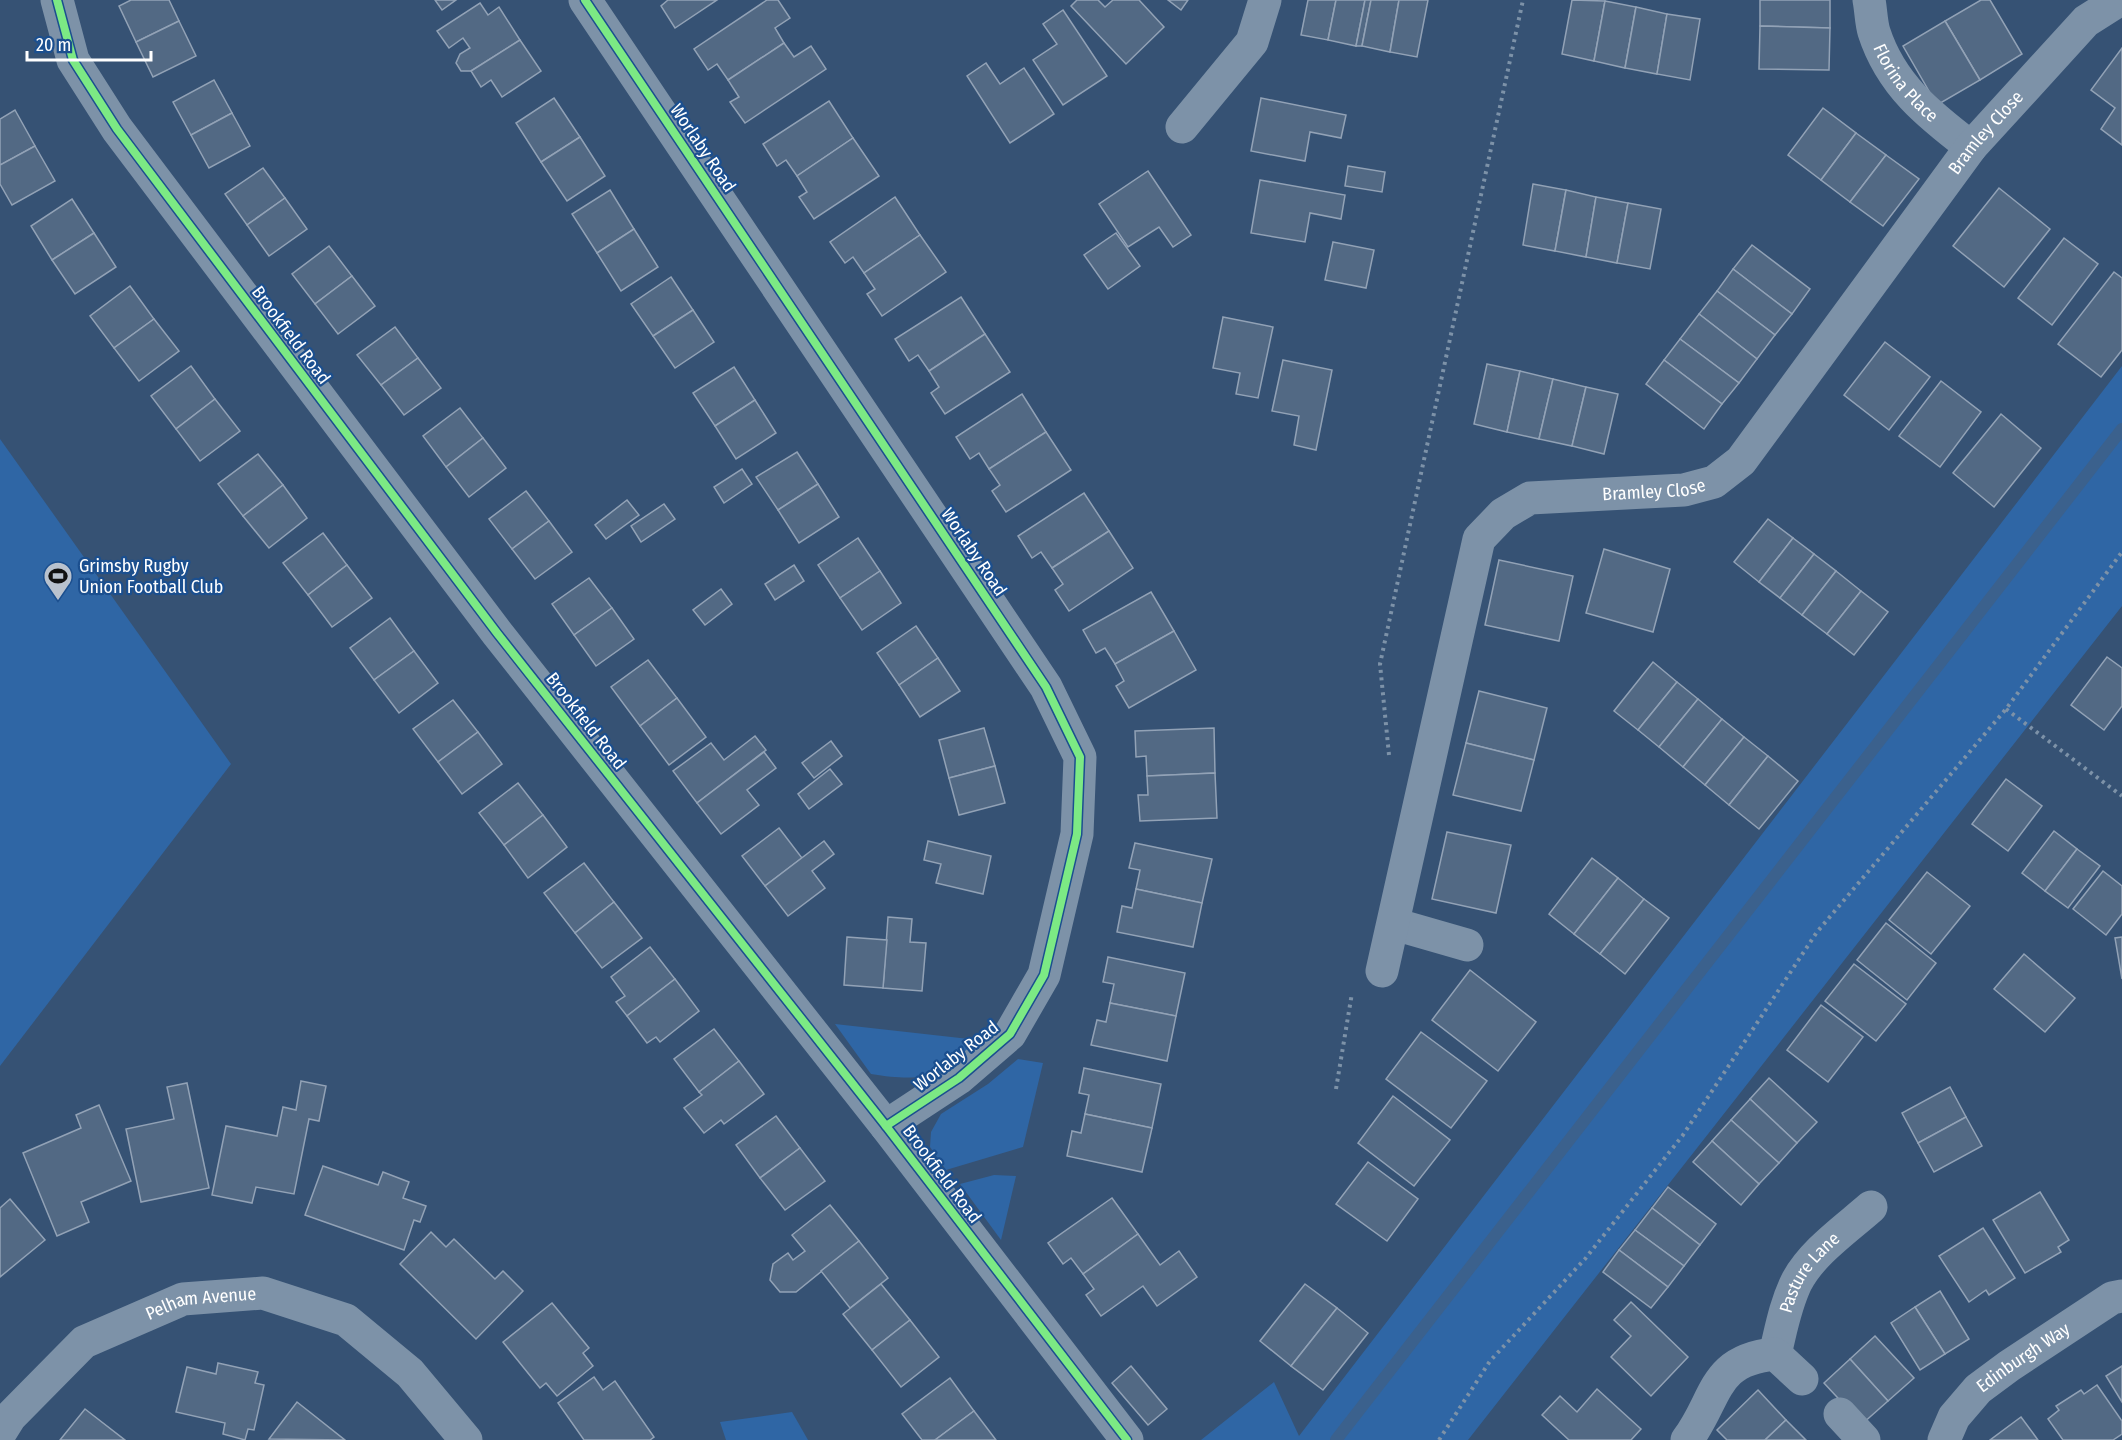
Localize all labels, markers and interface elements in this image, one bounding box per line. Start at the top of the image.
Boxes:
scale bar [27,24,152,62]
text: 20 m [36,34,71,56]
street label: Florina Place [1869,40,1943,127]
street label: Bramley Close [1944,86,2028,179]
street label: Worlaby Road [665,100,741,196]
street label: Brookfield Road [247,282,335,388]
street label: Bramley Close [1602,474,1708,505]
street label: Worlaby Road [936,504,1012,600]
place label: Grimsby Rugby Union Football Club [79,555,223,598]
sports icon: Grimsby Rugby Union Football Club [42,560,74,602]
street label: Brookfield Road [541,668,631,774]
street label: Worlaby Road [909,1016,1003,1096]
street label: Brookfield Road [898,1121,986,1227]
street label: Pasture Lane [1775,1227,1844,1316]
street label: Pelham Avenue [142,1283,257,1325]
street label: Edinburgh Way [1972,1318,2074,1397]

